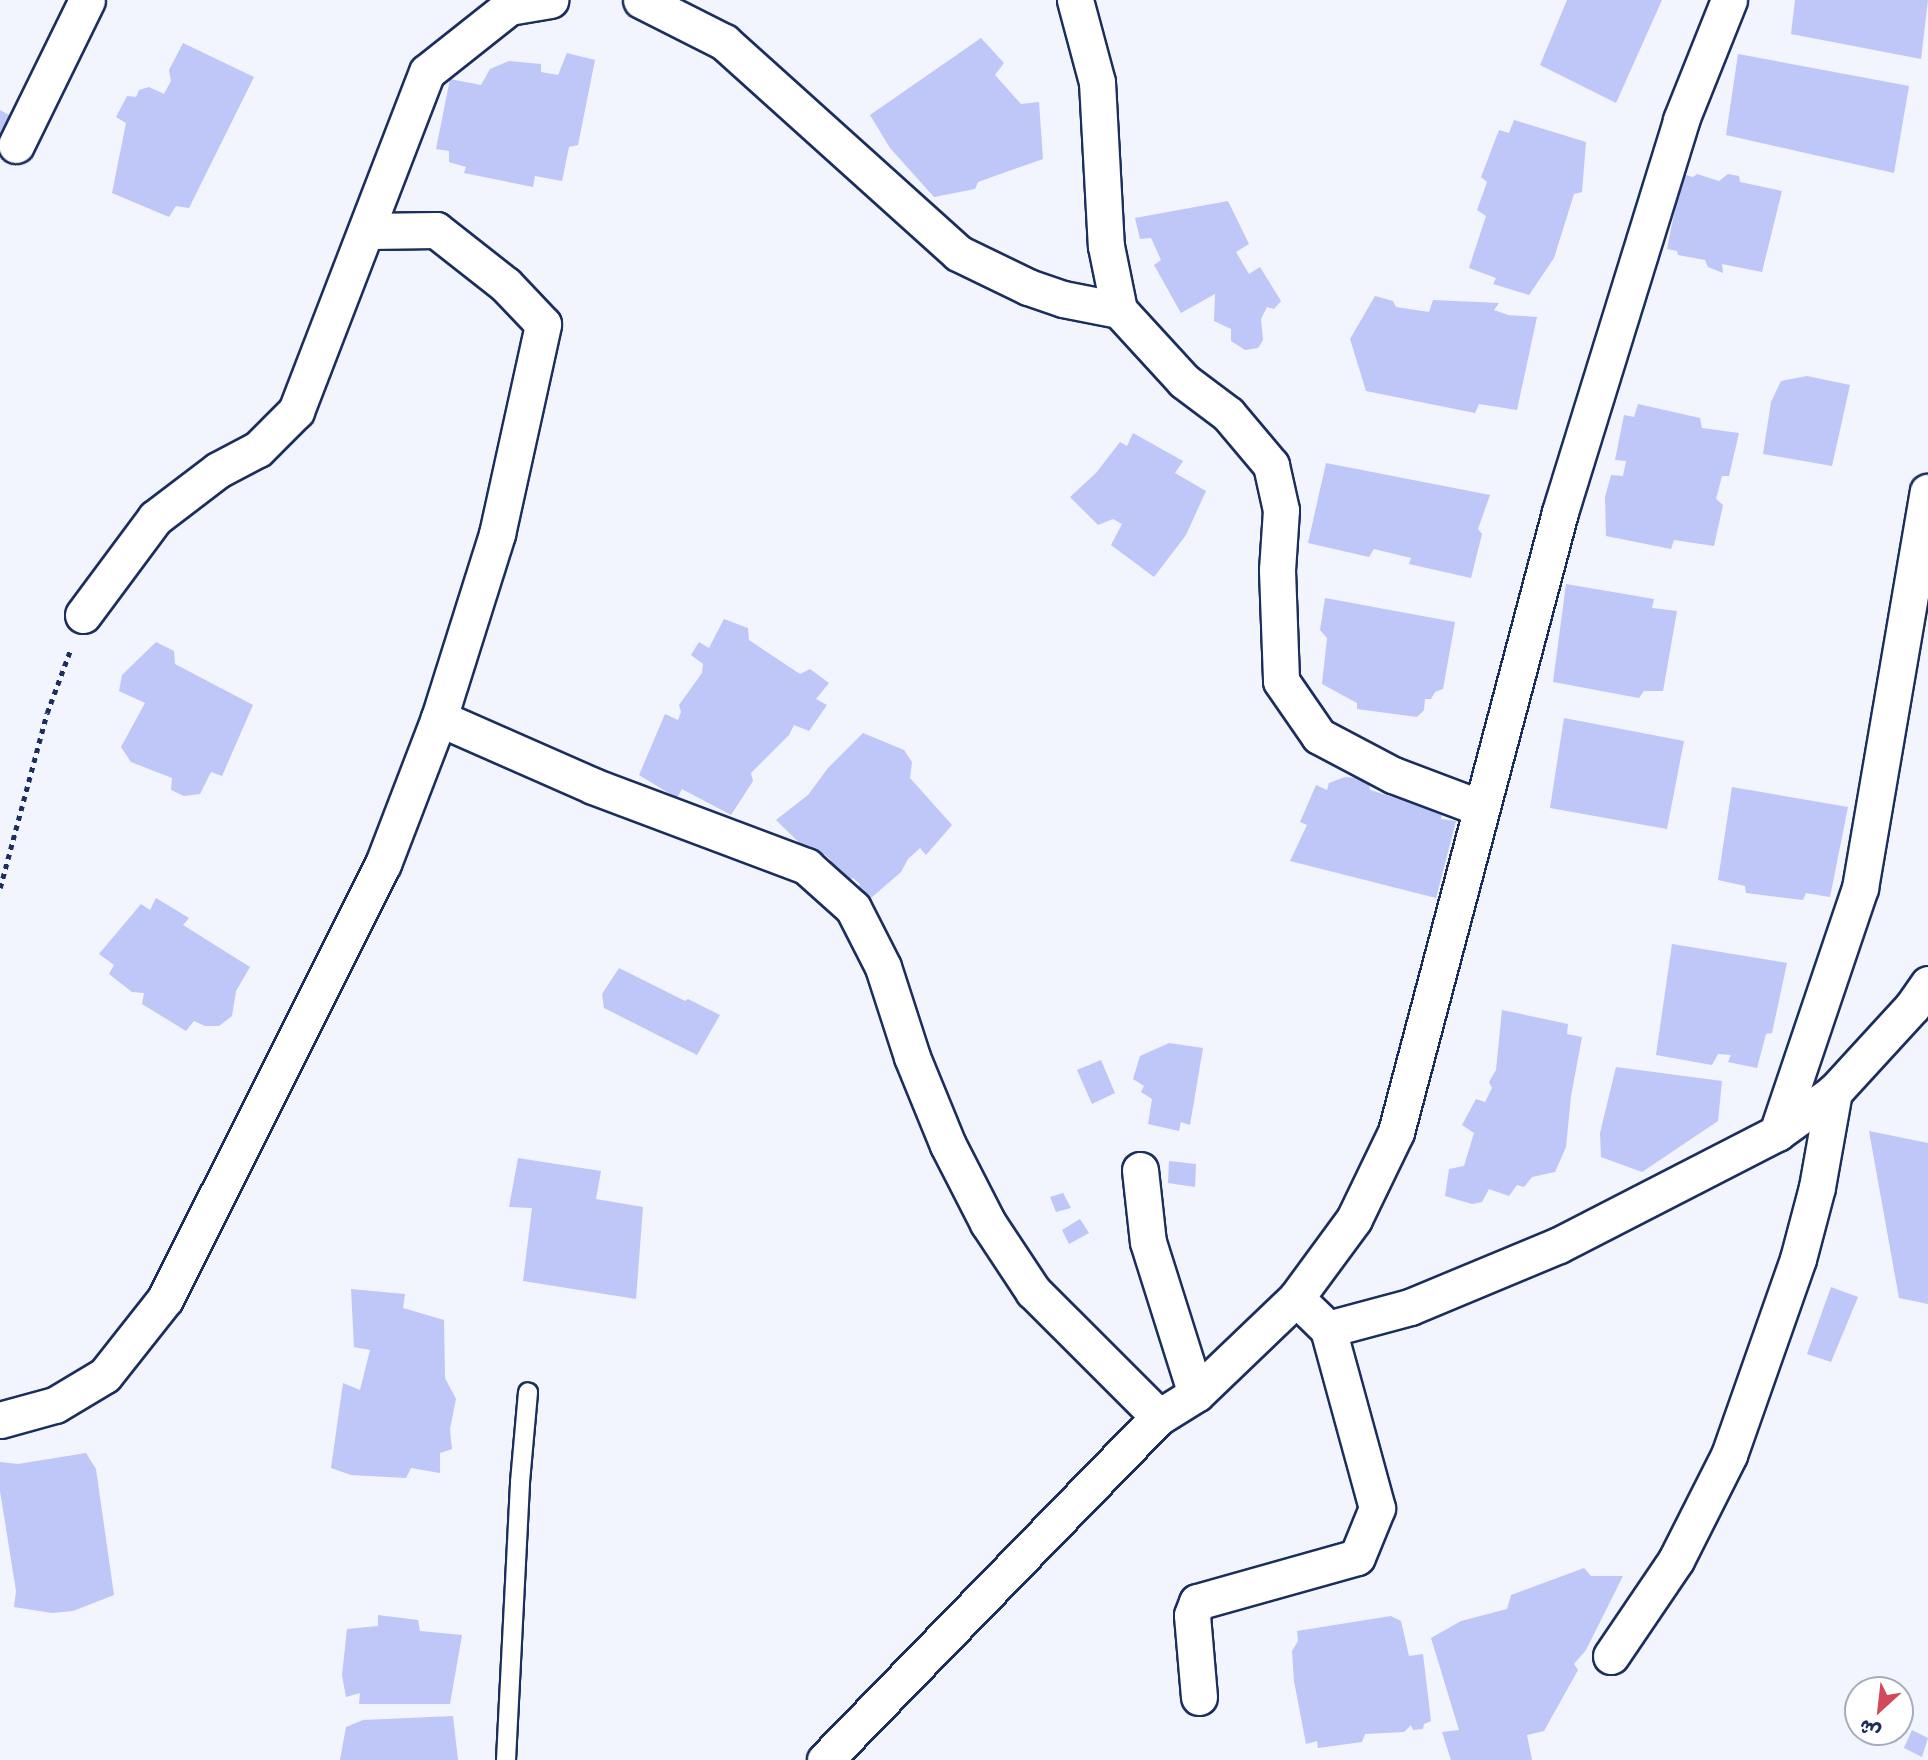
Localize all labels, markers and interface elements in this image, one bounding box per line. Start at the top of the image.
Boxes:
north arrow [1844,1676,1914,1746]
text: ش [1855,1712,1885,1744]

